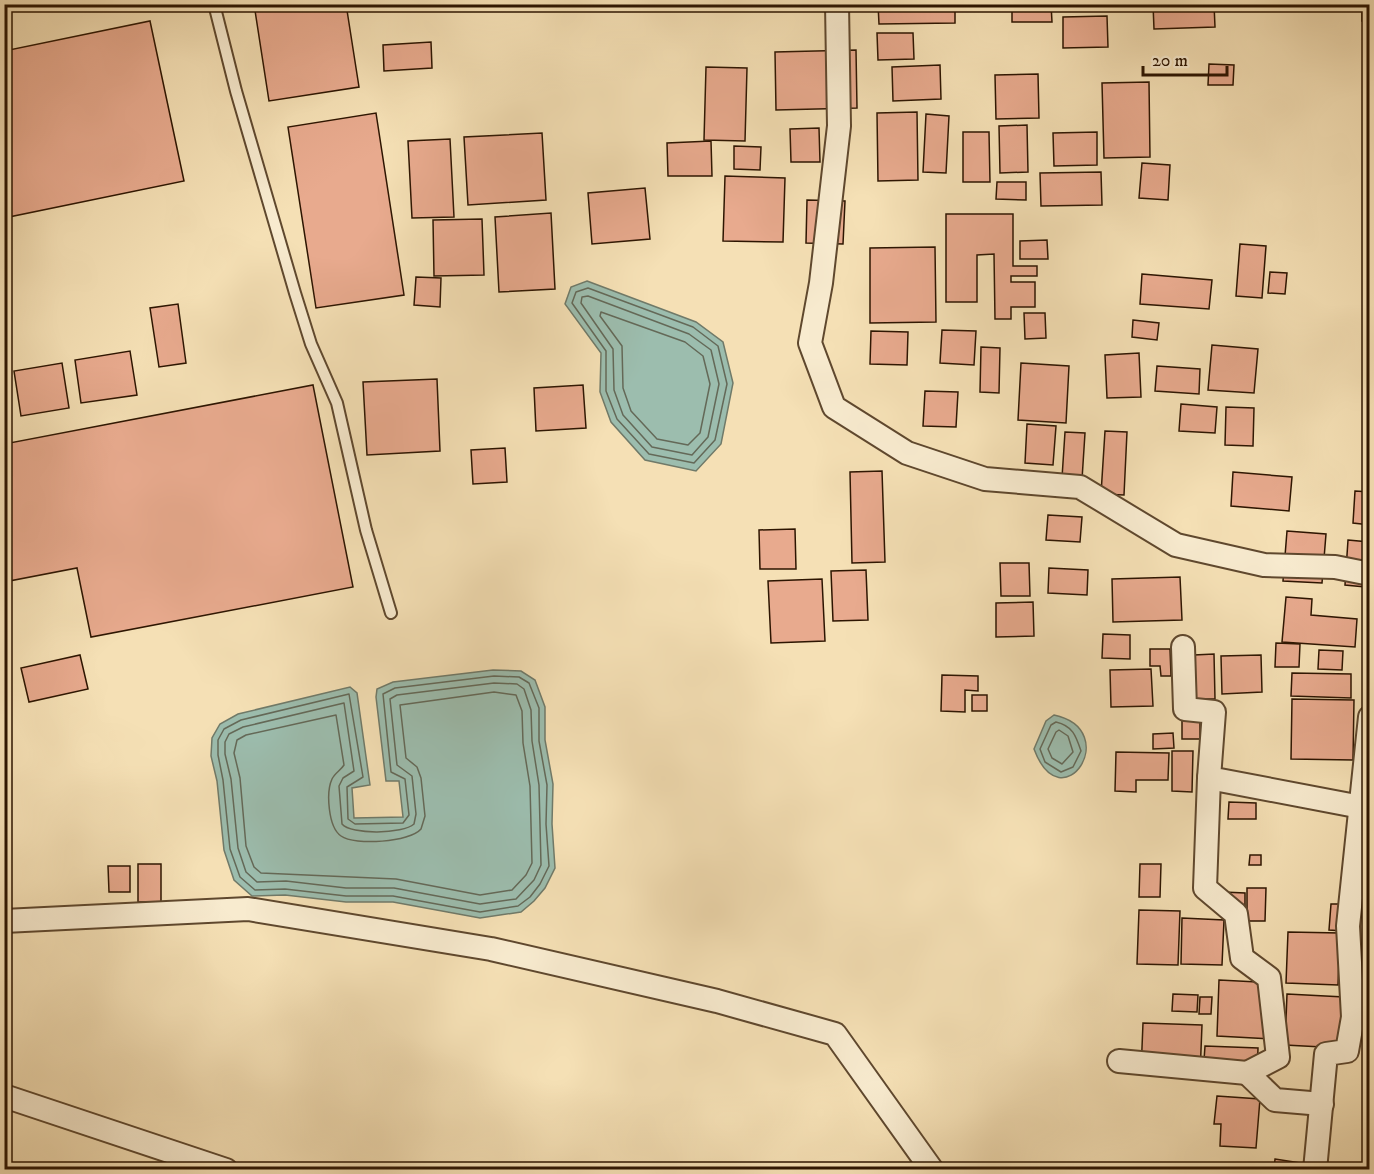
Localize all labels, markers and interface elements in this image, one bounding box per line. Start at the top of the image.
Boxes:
scale bar [1143,39,1227,77]
text: 20 m [1152,50,1188,72]

